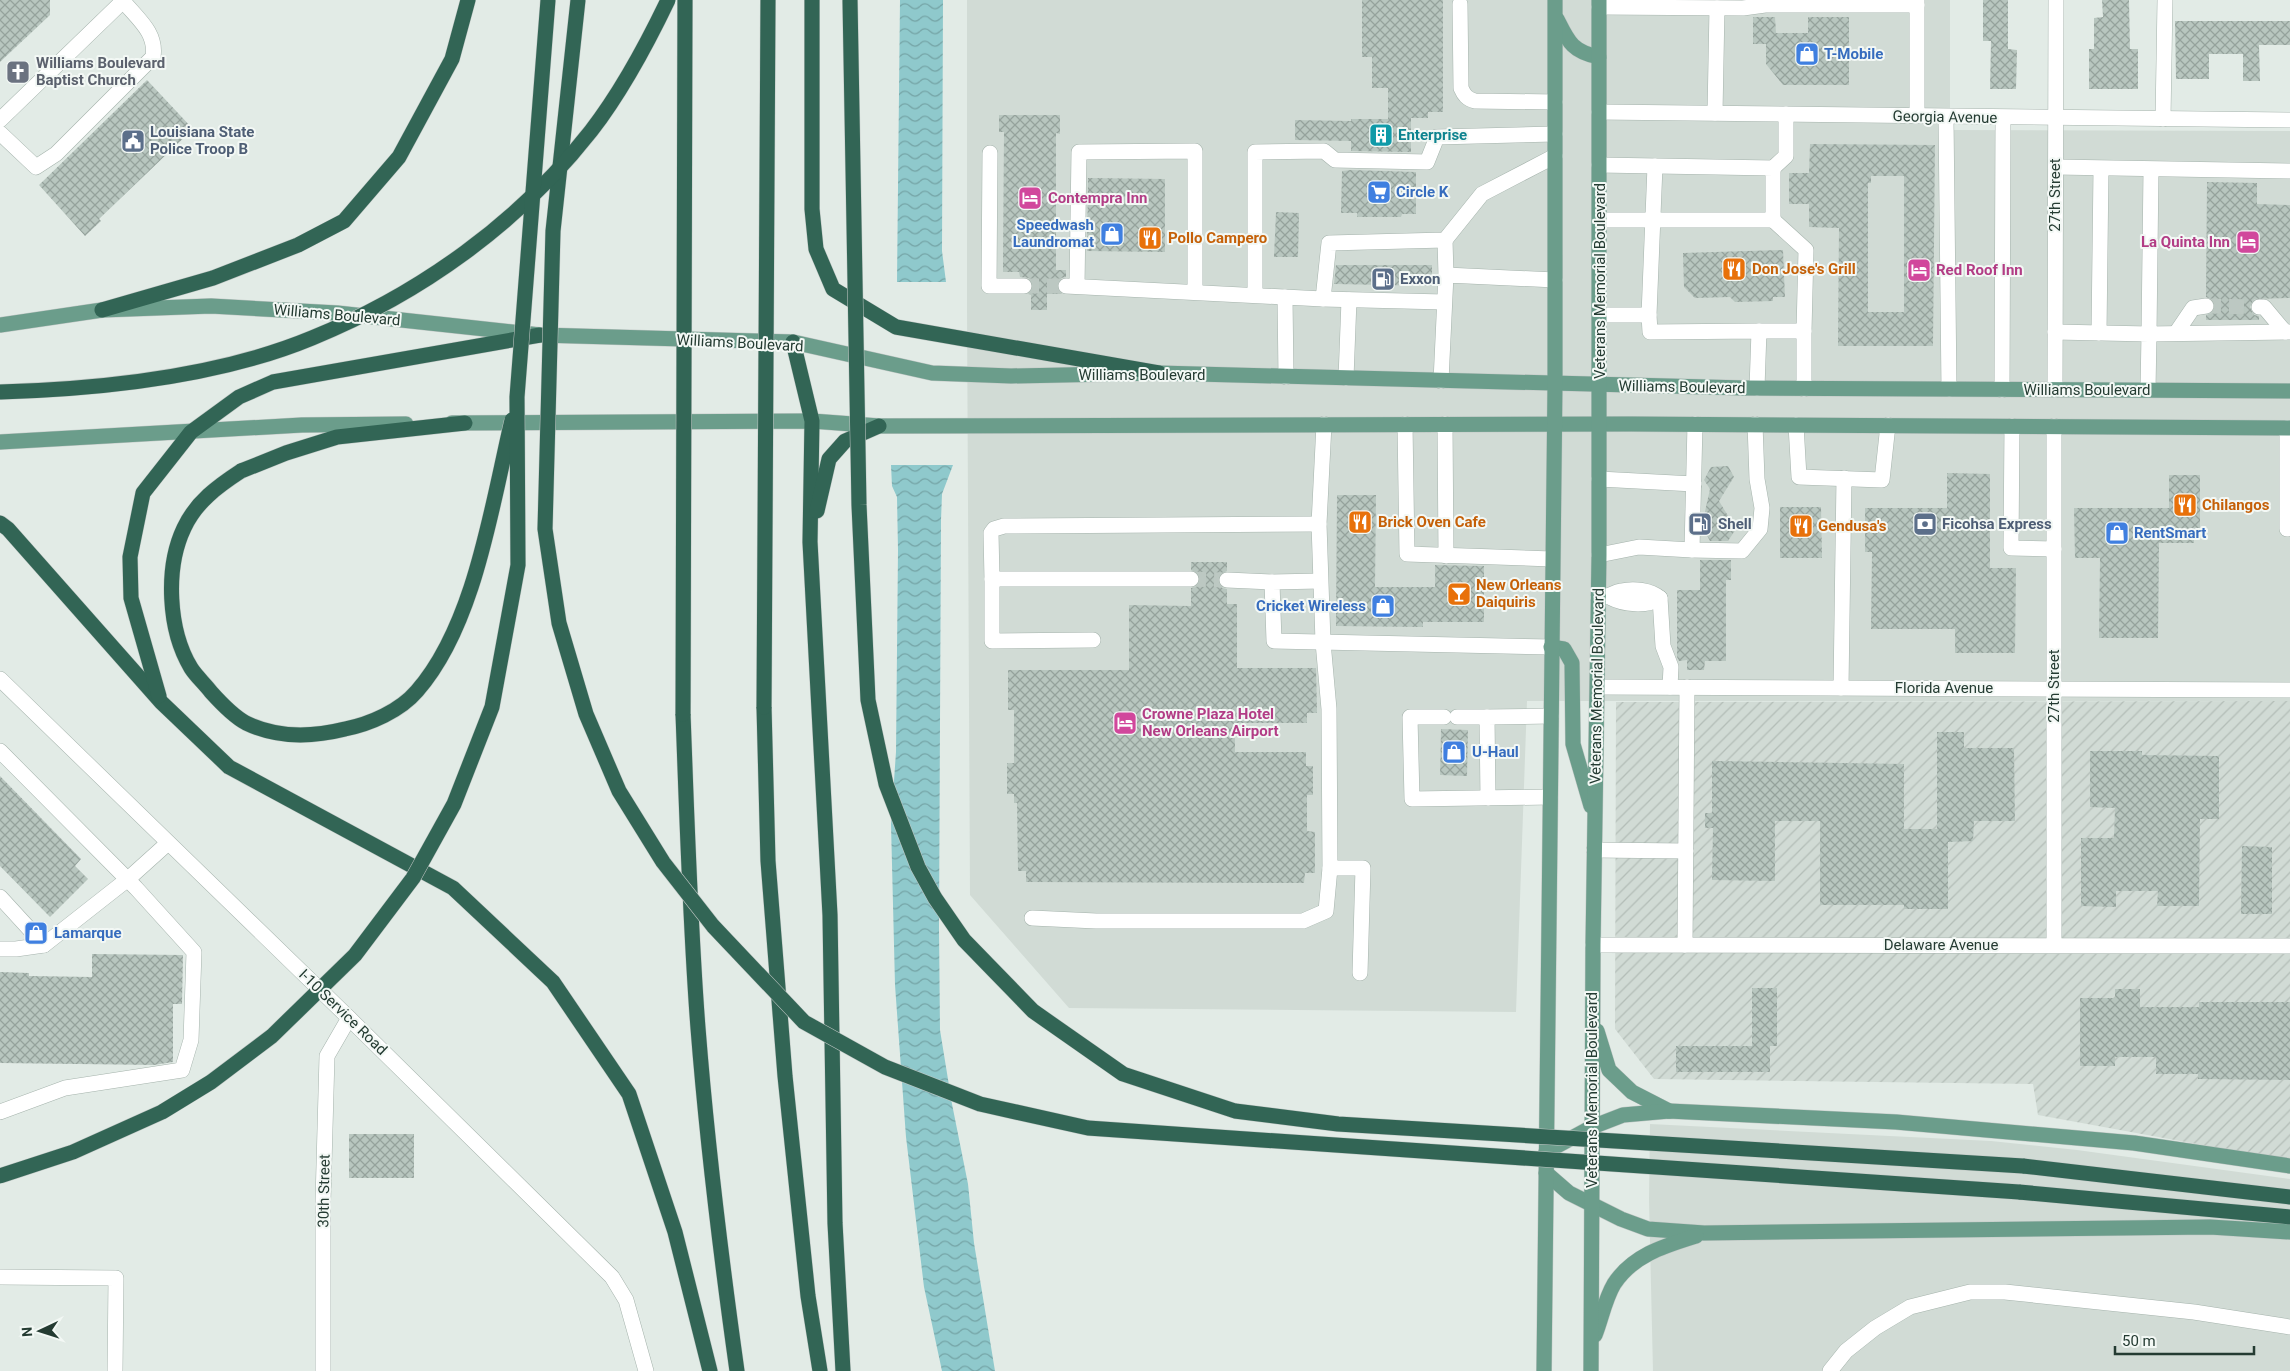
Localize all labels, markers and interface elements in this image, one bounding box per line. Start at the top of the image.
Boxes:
shop icon: T-Mobile [1794,41,1820,67]
place label: T-Mobile [1824,45,1883,63]
place label: Williams Boulevard Baptist Church [36,54,165,89]
church icon: Williams Boulevard Baptist Church [5,59,31,85]
street label: Georgia Avenue [1893,107,1998,127]
building icon: Enterprise [1368,122,1394,148]
place label: Louisiana State Police Troop B [150,123,254,158]
place label: Enterprise [1398,126,1467,144]
public building icon: Louisiana State Police Troop B [120,128,146,154]
street label: 27th Street [2046,158,2064,232]
supermarket icon: Circle K [1366,179,1392,205]
place label: Circle K [1396,183,1449,201]
street label: Veterans Memorial Boulevard [1591,183,1609,379]
hotel icon: Contempra Inn [1017,185,1043,211]
place label: Contempra Inn [1048,189,1148,207]
place label: Speedwash Laundromat [1013,216,1094,251]
shop icon: Speedwash Laundromat [1099,221,1125,247]
restaurant icon: Pollo Campero [1137,225,1163,251]
place label: Pollo Campero [1168,229,1267,247]
hotel icon: La Quinta Inn [2235,229,2261,255]
place label: La Quinta Inn [2141,233,2230,251]
restaurant icon: Don Jose's Grill [1721,256,1747,282]
hotel icon: Red Roof Inn [1906,257,1932,283]
place label: Don Jose's Grill [1752,260,1856,278]
place label: Red Roof Inn [1936,261,2023,279]
fuel station icon: Exxon [1370,266,1396,292]
place label: Exxon [1400,270,1440,288]
street label: Williams Boulevard [273,300,401,330]
street label: Williams Boulevard [676,331,804,355]
street label: Williams Boulevard [1078,366,1206,384]
street label: Williams Boulevard [1618,377,1746,397]
street label: Williams Boulevard [2023,381,2151,399]
restaurant icon: Chilangos [2172,492,2198,518]
place label: Chilangos [2202,496,2270,514]
restaurant icon: Brick Oven Cafe [1347,509,1373,535]
fuel station icon: Shell [1687,511,1713,537]
bank icon: Ficohsa Express [1912,511,1938,537]
place label: Brick Oven Cafe [1378,513,1486,531]
restaurant icon: Gendusa's [1788,513,1814,539]
place label: Shell [1718,515,1752,533]
place label: Ficohsa Express [1942,515,2052,533]
place label: Gendusa's [1818,517,1887,535]
shop icon: RentSmart [2104,520,2130,546]
place label: RentSmart [2134,524,2206,542]
place label: New Orleans Daiquiris [1476,576,1562,611]
bar icon: New Orleans Daiquiris [1446,581,1472,607]
street label: Veterans Memorial Boulevard [1586,588,1608,784]
shop icon: Cricket Wireless [1370,593,1396,619]
place label: Cricket Wireless [1256,597,1366,615]
street label: 27th Street [2045,649,2063,723]
street label: Florida Avenue [1895,679,1993,697]
place label: Crowne Plaza Hotel New Orleans Airport [1142,705,1279,740]
hotel icon: Crowne Plaza Hotel New Orleans Airport [1112,710,1138,736]
shop icon: U-Haul [1441,739,1467,765]
place label: U-Haul [1472,743,1519,761]
shop icon: Lamarque [23,920,49,946]
place label: Lamarque [54,924,121,942]
street label: Delaware Avenue [1884,936,1998,954]
street label: I-10 Service Road [295,965,391,1059]
street label: Veterans Memorial Boulevard [1583,992,1601,1188]
street label: 30th Street [314,1154,334,1228]
north arrow [15,1306,65,1356]
scale bar [2115,1324,2254,1356]
text: N [19,1326,35,1337]
text: 50 m [2122,1332,2156,1350]

